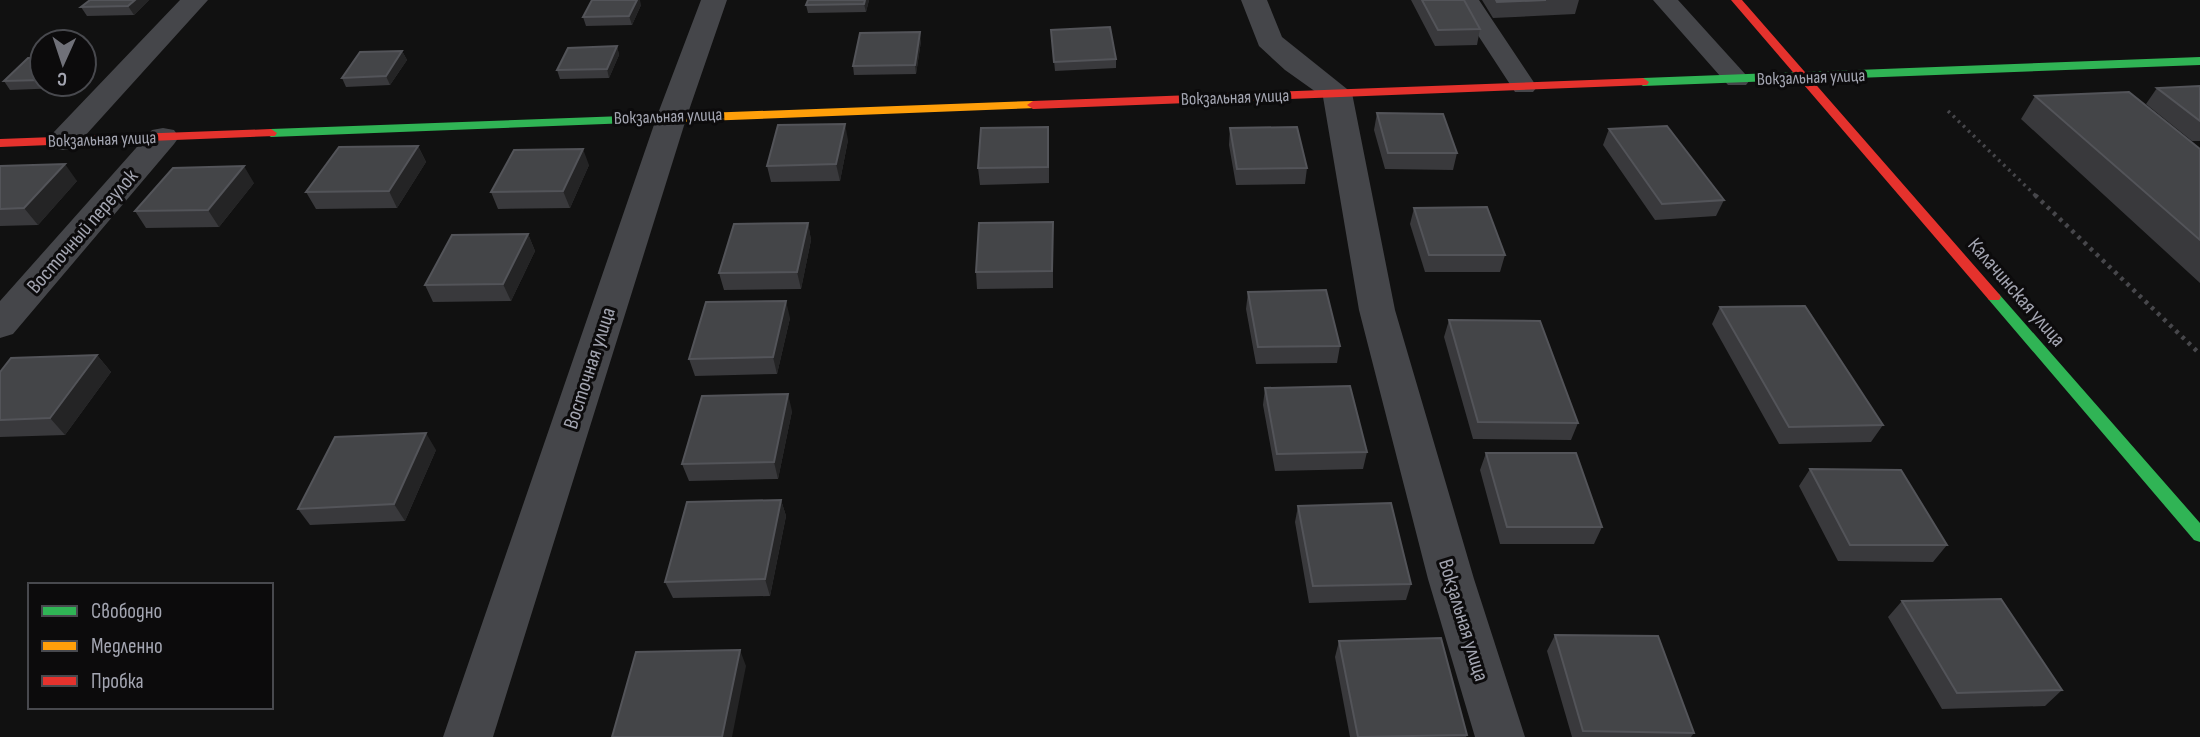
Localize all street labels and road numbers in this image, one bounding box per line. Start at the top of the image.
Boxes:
street label: Вокзальная улица [1756,65,1866,90]
street label: Вокзальная улица [1180,85,1290,110]
street label: Вокзальная улица [613,104,723,129]
street label: Вокзальная улица [47,127,157,152]
street label: Восточный переулок [22,164,143,299]
street label: Калачинская улица [1963,233,2071,352]
street label: Восточная улица [558,304,621,432]
street label: Вокзальная улица [1433,556,1494,684]

